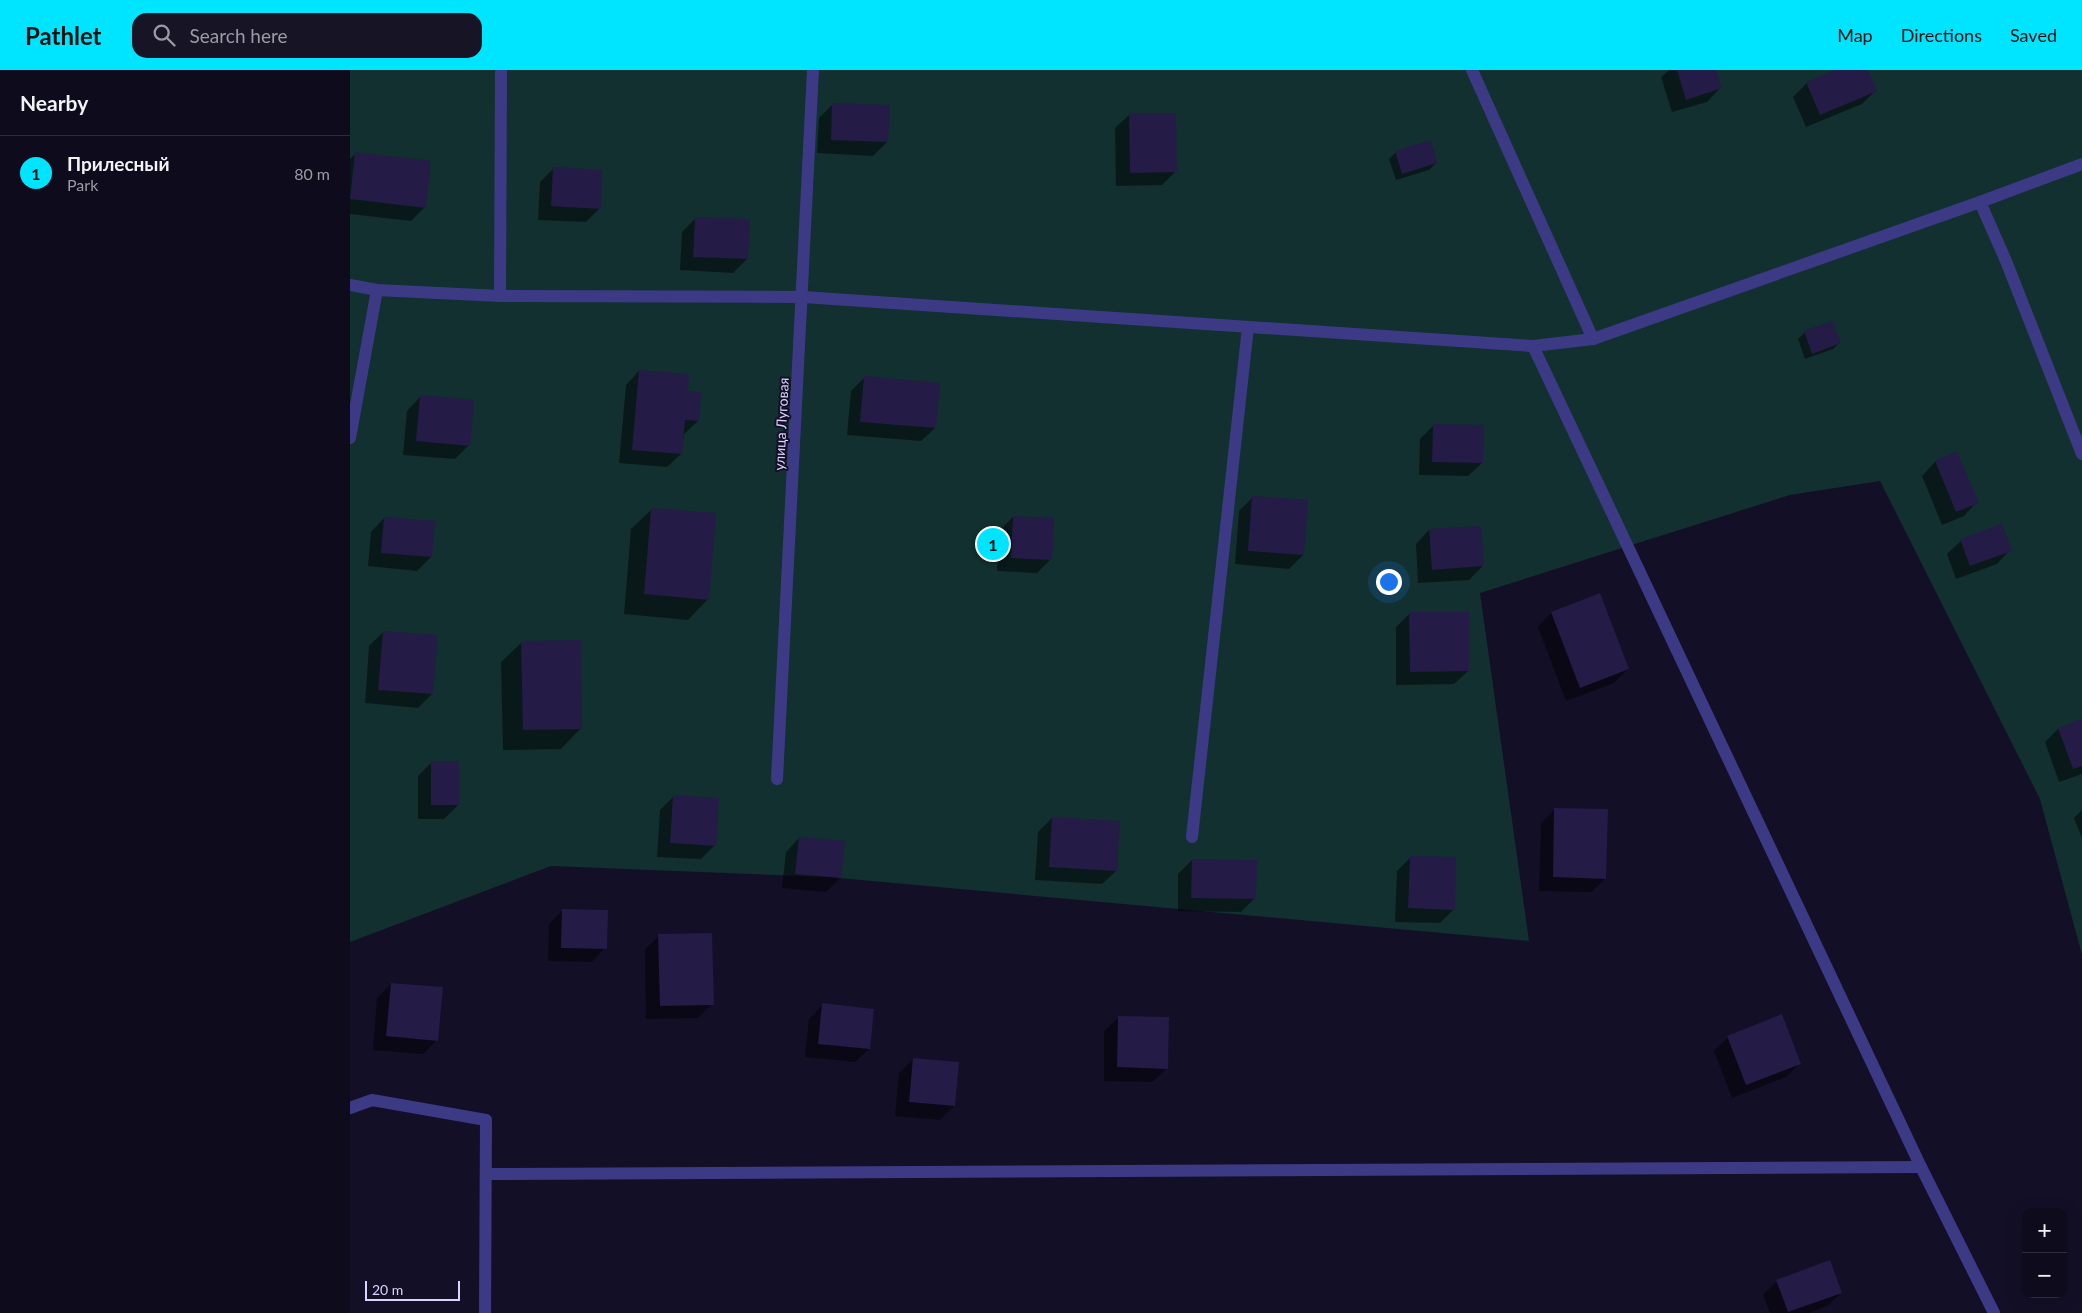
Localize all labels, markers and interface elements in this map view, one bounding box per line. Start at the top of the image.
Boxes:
search box [132,13,482,58]
text: Pathlet [25,21,102,50]
icon: search [150,21,178,49]
text: Search here [190,24,288,47]
text: Map [1837,24,1873,46]
text: Directions [1901,24,1982,46]
text: Saved [2010,24,2057,46]
text: Nearby [20,90,88,115]
text: Прилесный [67,152,170,175]
text: 1 [31,164,41,183]
text: 80 m [294,164,330,183]
text: Park [67,175,98,194]
street label: улица Луговая [770,377,792,471]
pin: 1 [977,525,1009,563]
your location [1376,569,1402,595]
map controls [2022,1208,2067,1298]
button: + [2022,1208,2067,1253]
button: − [2022,1253,2067,1298]
scale bar [365,1278,460,1301]
text: 20 m [372,1281,403,1298]

